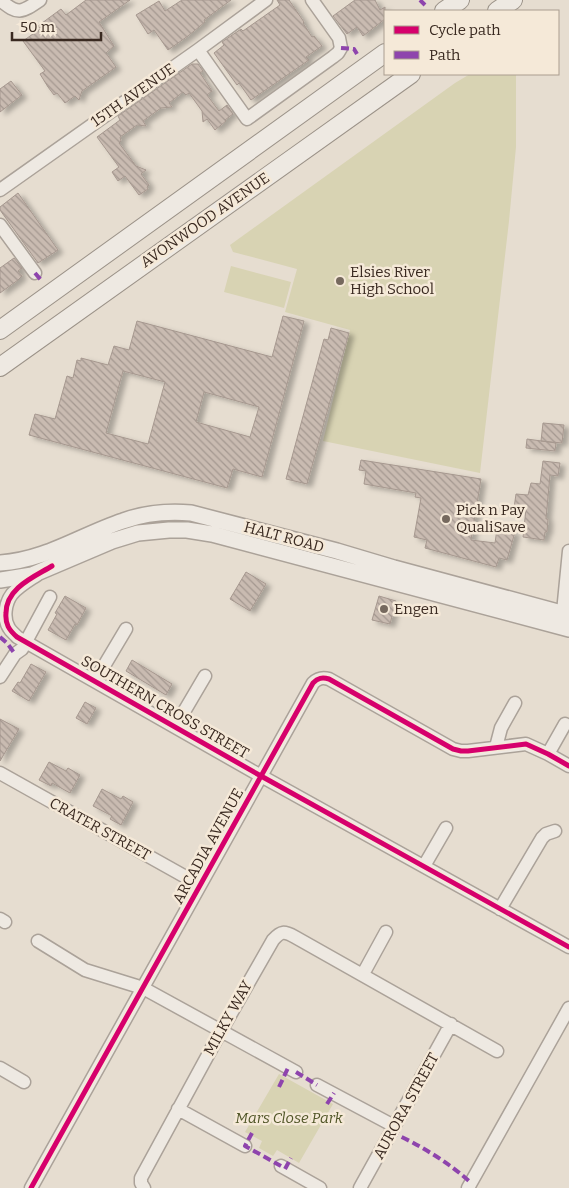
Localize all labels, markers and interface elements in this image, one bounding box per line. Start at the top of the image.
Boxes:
scale bar [12,10,101,42]
legend [384,10,559,75]
text: 50 m [20,18,56,36]
text: Cycle path [429,21,501,39]
text: Path [429,46,461,64]
street label: 15TH AVENUE [88,59,178,131]
street label: AVONWOOD AVENUE [137,169,273,271]
place label: Elsies River High School [350,263,434,298]
marker: Elsies River High School [334,275,346,287]
place label: Pick n Pay QualiSave [456,501,526,536]
marker: Pick n Pay QualiSave [440,513,452,525]
street label: HALT ROAD [242,518,326,556]
place label: Engen [394,600,439,618]
marker: Engen [378,603,390,615]
street label: SOUTHERN CROSS STREET [78,652,252,763]
street label: ARCADIA AVENUE [169,785,247,907]
street label: CRATER STREET [46,794,154,864]
street label: MILKY WAY [200,977,256,1059]
street label: AURORA STREET [369,1050,443,1162]
park label: Mars Close Park [235,1109,344,1127]

